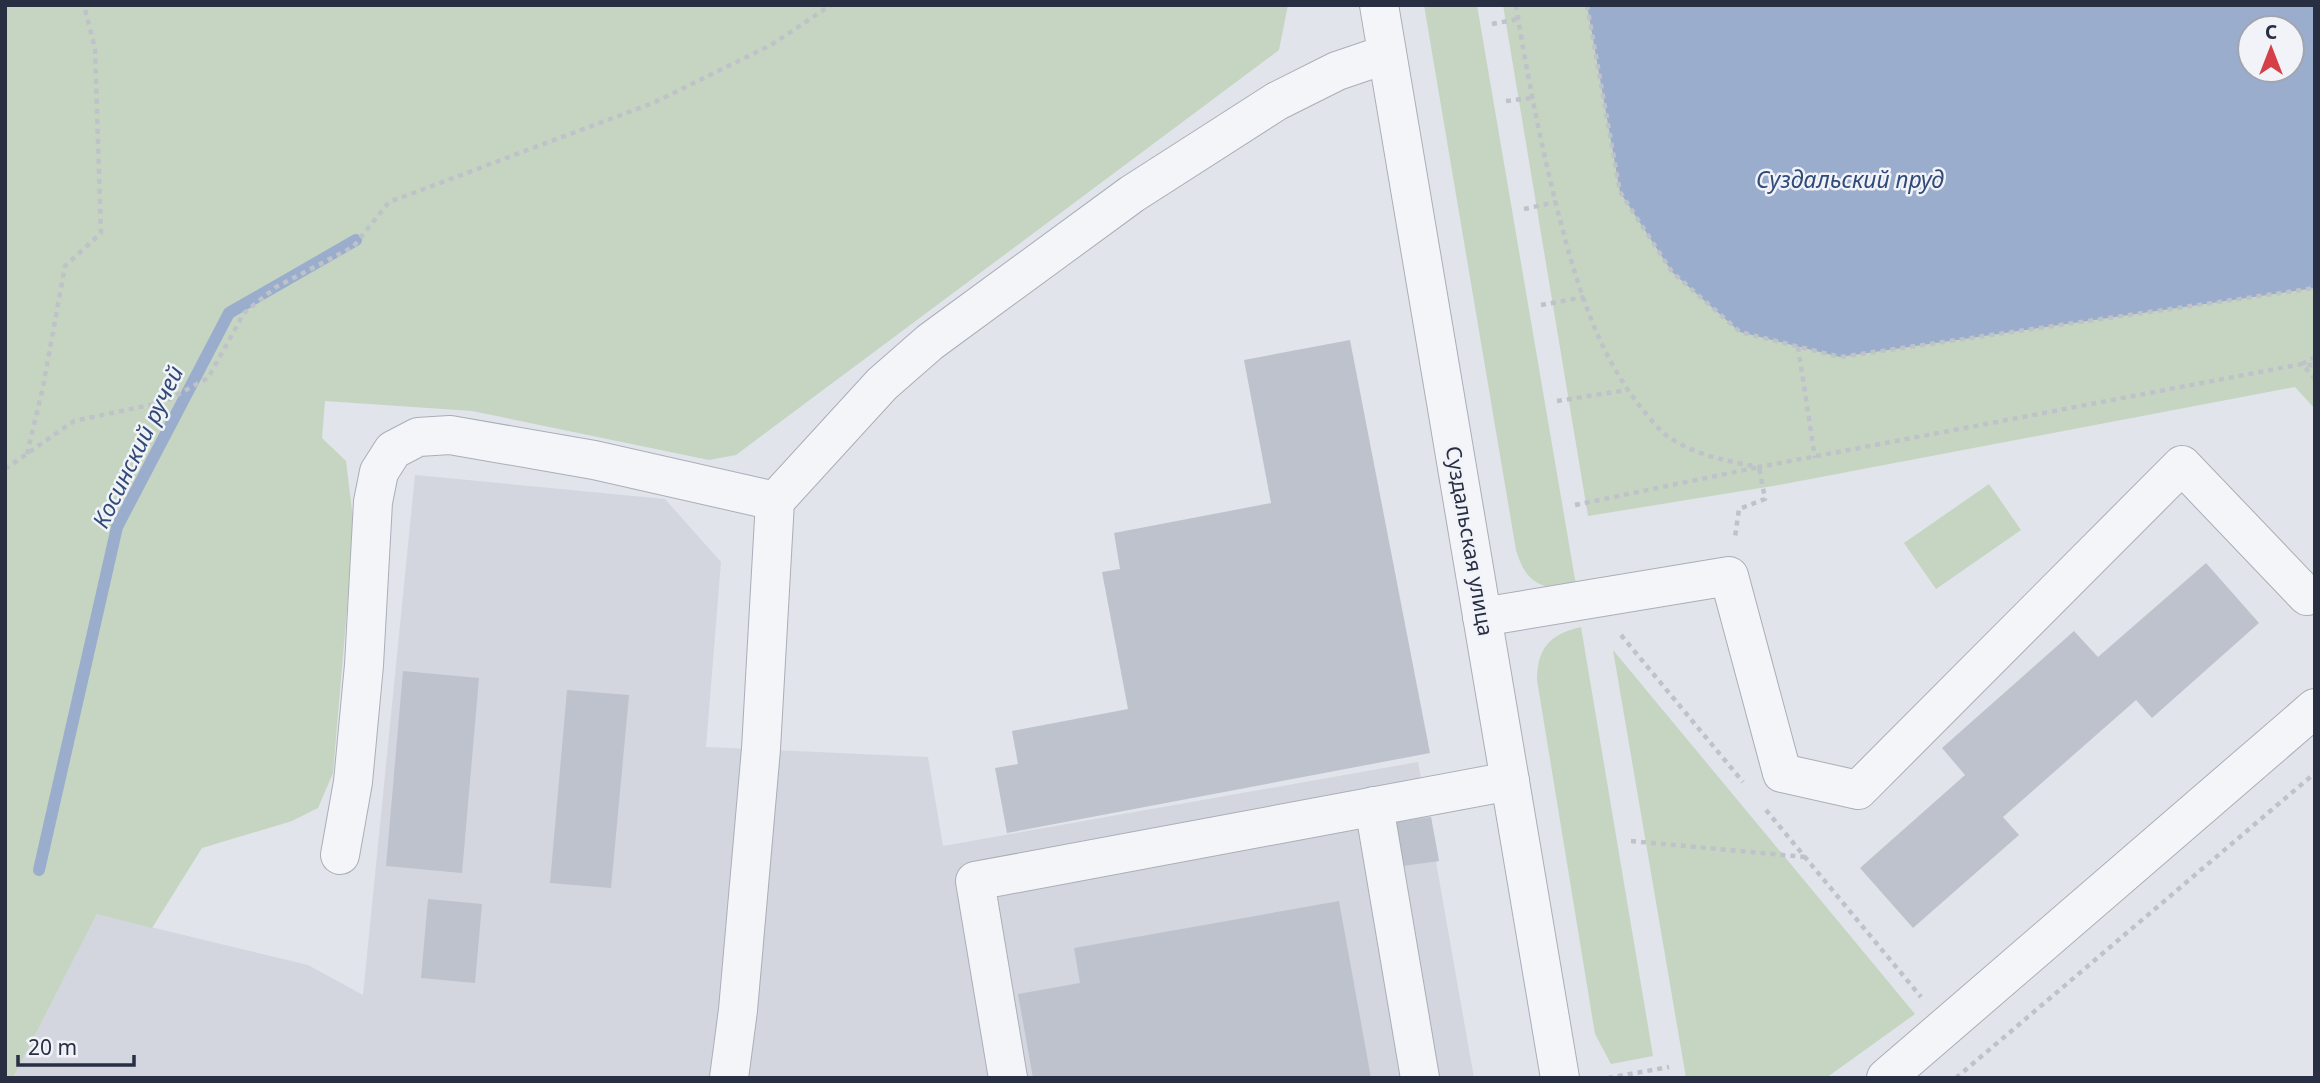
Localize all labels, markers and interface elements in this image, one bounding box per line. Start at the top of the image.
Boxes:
north arrow [2236,14,2306,84]
text: С [2265,19,2277,45]
water label: Суздальский пруд [1756,163,1944,195]
water label: Косинский ручей [84,360,190,533]
street label: Суздальская улица [1439,444,1500,638]
scale bar [18,1024,133,1068]
text: 20 m [28,1033,77,1061]

